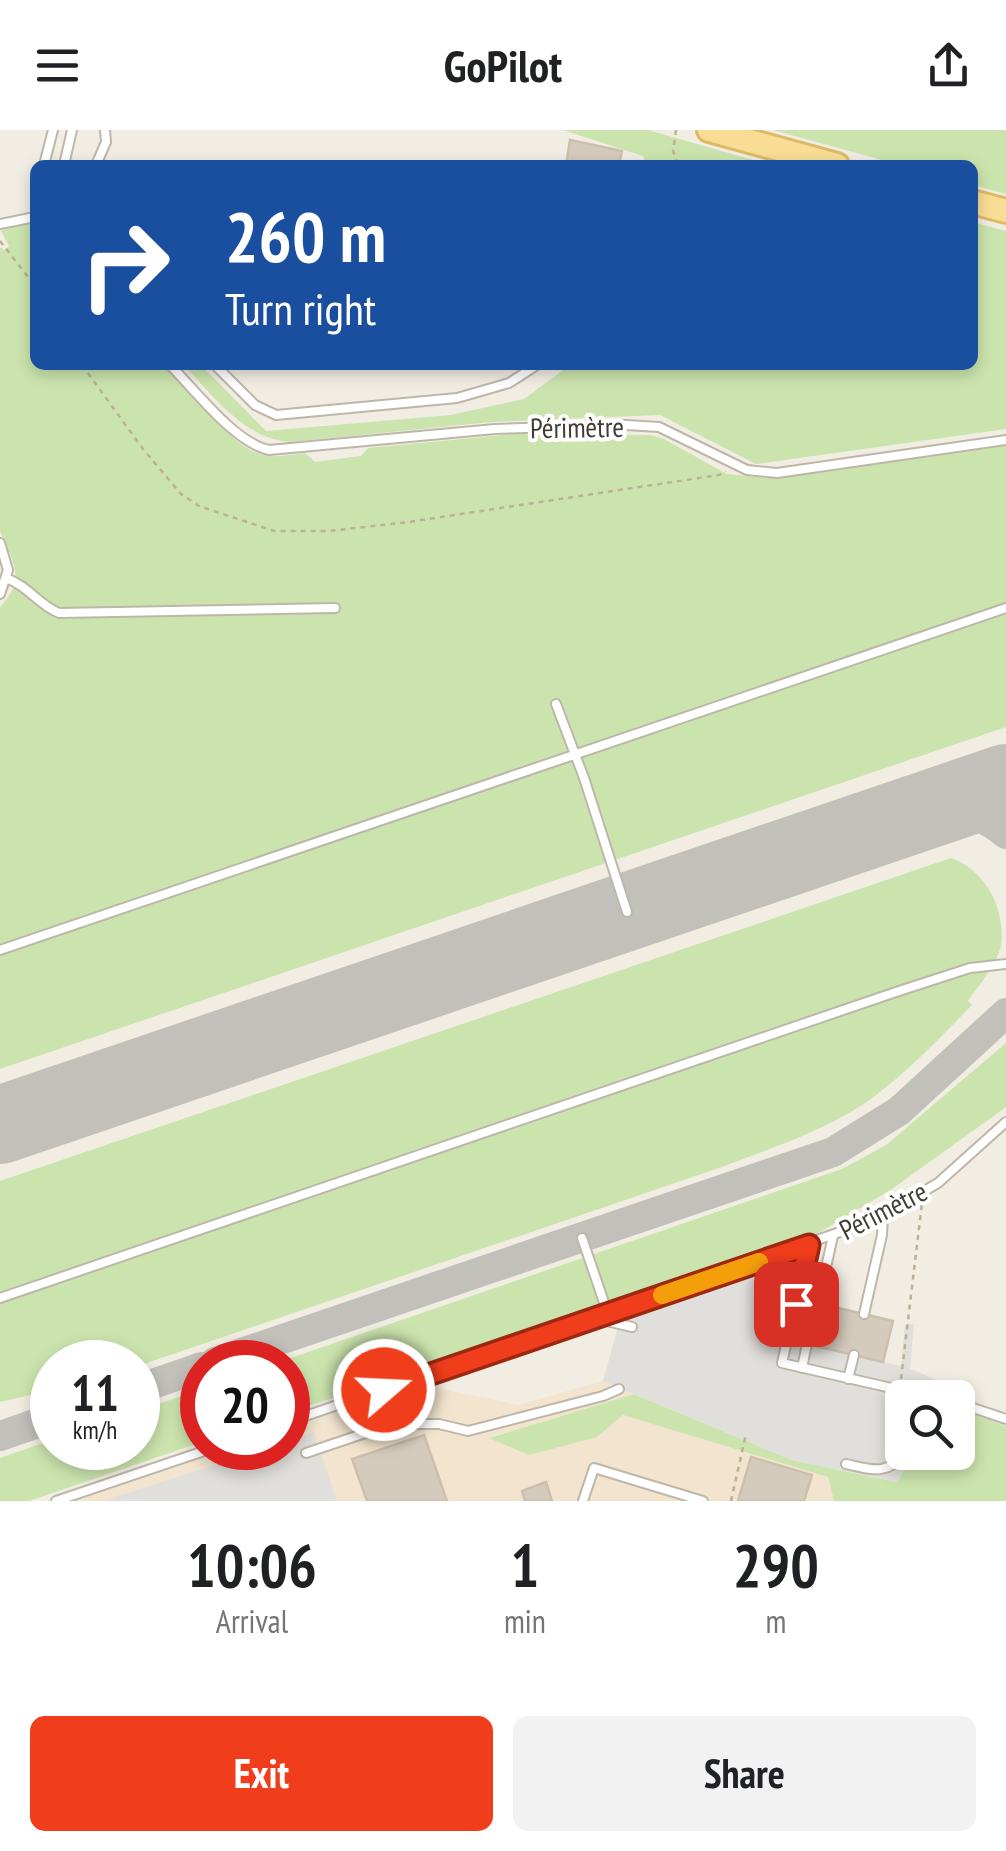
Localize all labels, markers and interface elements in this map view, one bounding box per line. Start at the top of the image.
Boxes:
text: GoPilot [444,36,562,94]
icon: menu [30,38,85,93]
icon: share [921,38,976,93]
text: 260 m [225,191,386,281]
icon: right [60,200,190,330]
text: Turn right [225,279,376,337]
street label: Périmètre [530,408,624,446]
street label: Périmètre [833,1172,933,1248]
pin [754,1262,839,1347]
icon: arrive [769,1277,824,1332]
position arrow [332,1338,436,1442]
speed limit sign: 20 [180,1340,310,1470]
text: 11 [71,1360,119,1425]
map controls [885,1380,975,1470]
button: search [885,1380,975,1470]
text: km/h [73,1414,117,1446]
text: 10:06 [187,1526,317,1604]
text: 1 [511,1526,539,1604]
text: 290 [733,1526,819,1604]
text: Arrival [216,1600,288,1642]
text: min [504,1600,546,1642]
text: m [765,1600,786,1642]
button: Exit [30,1716,493,1831]
button: Share [513,1716,976,1831]

